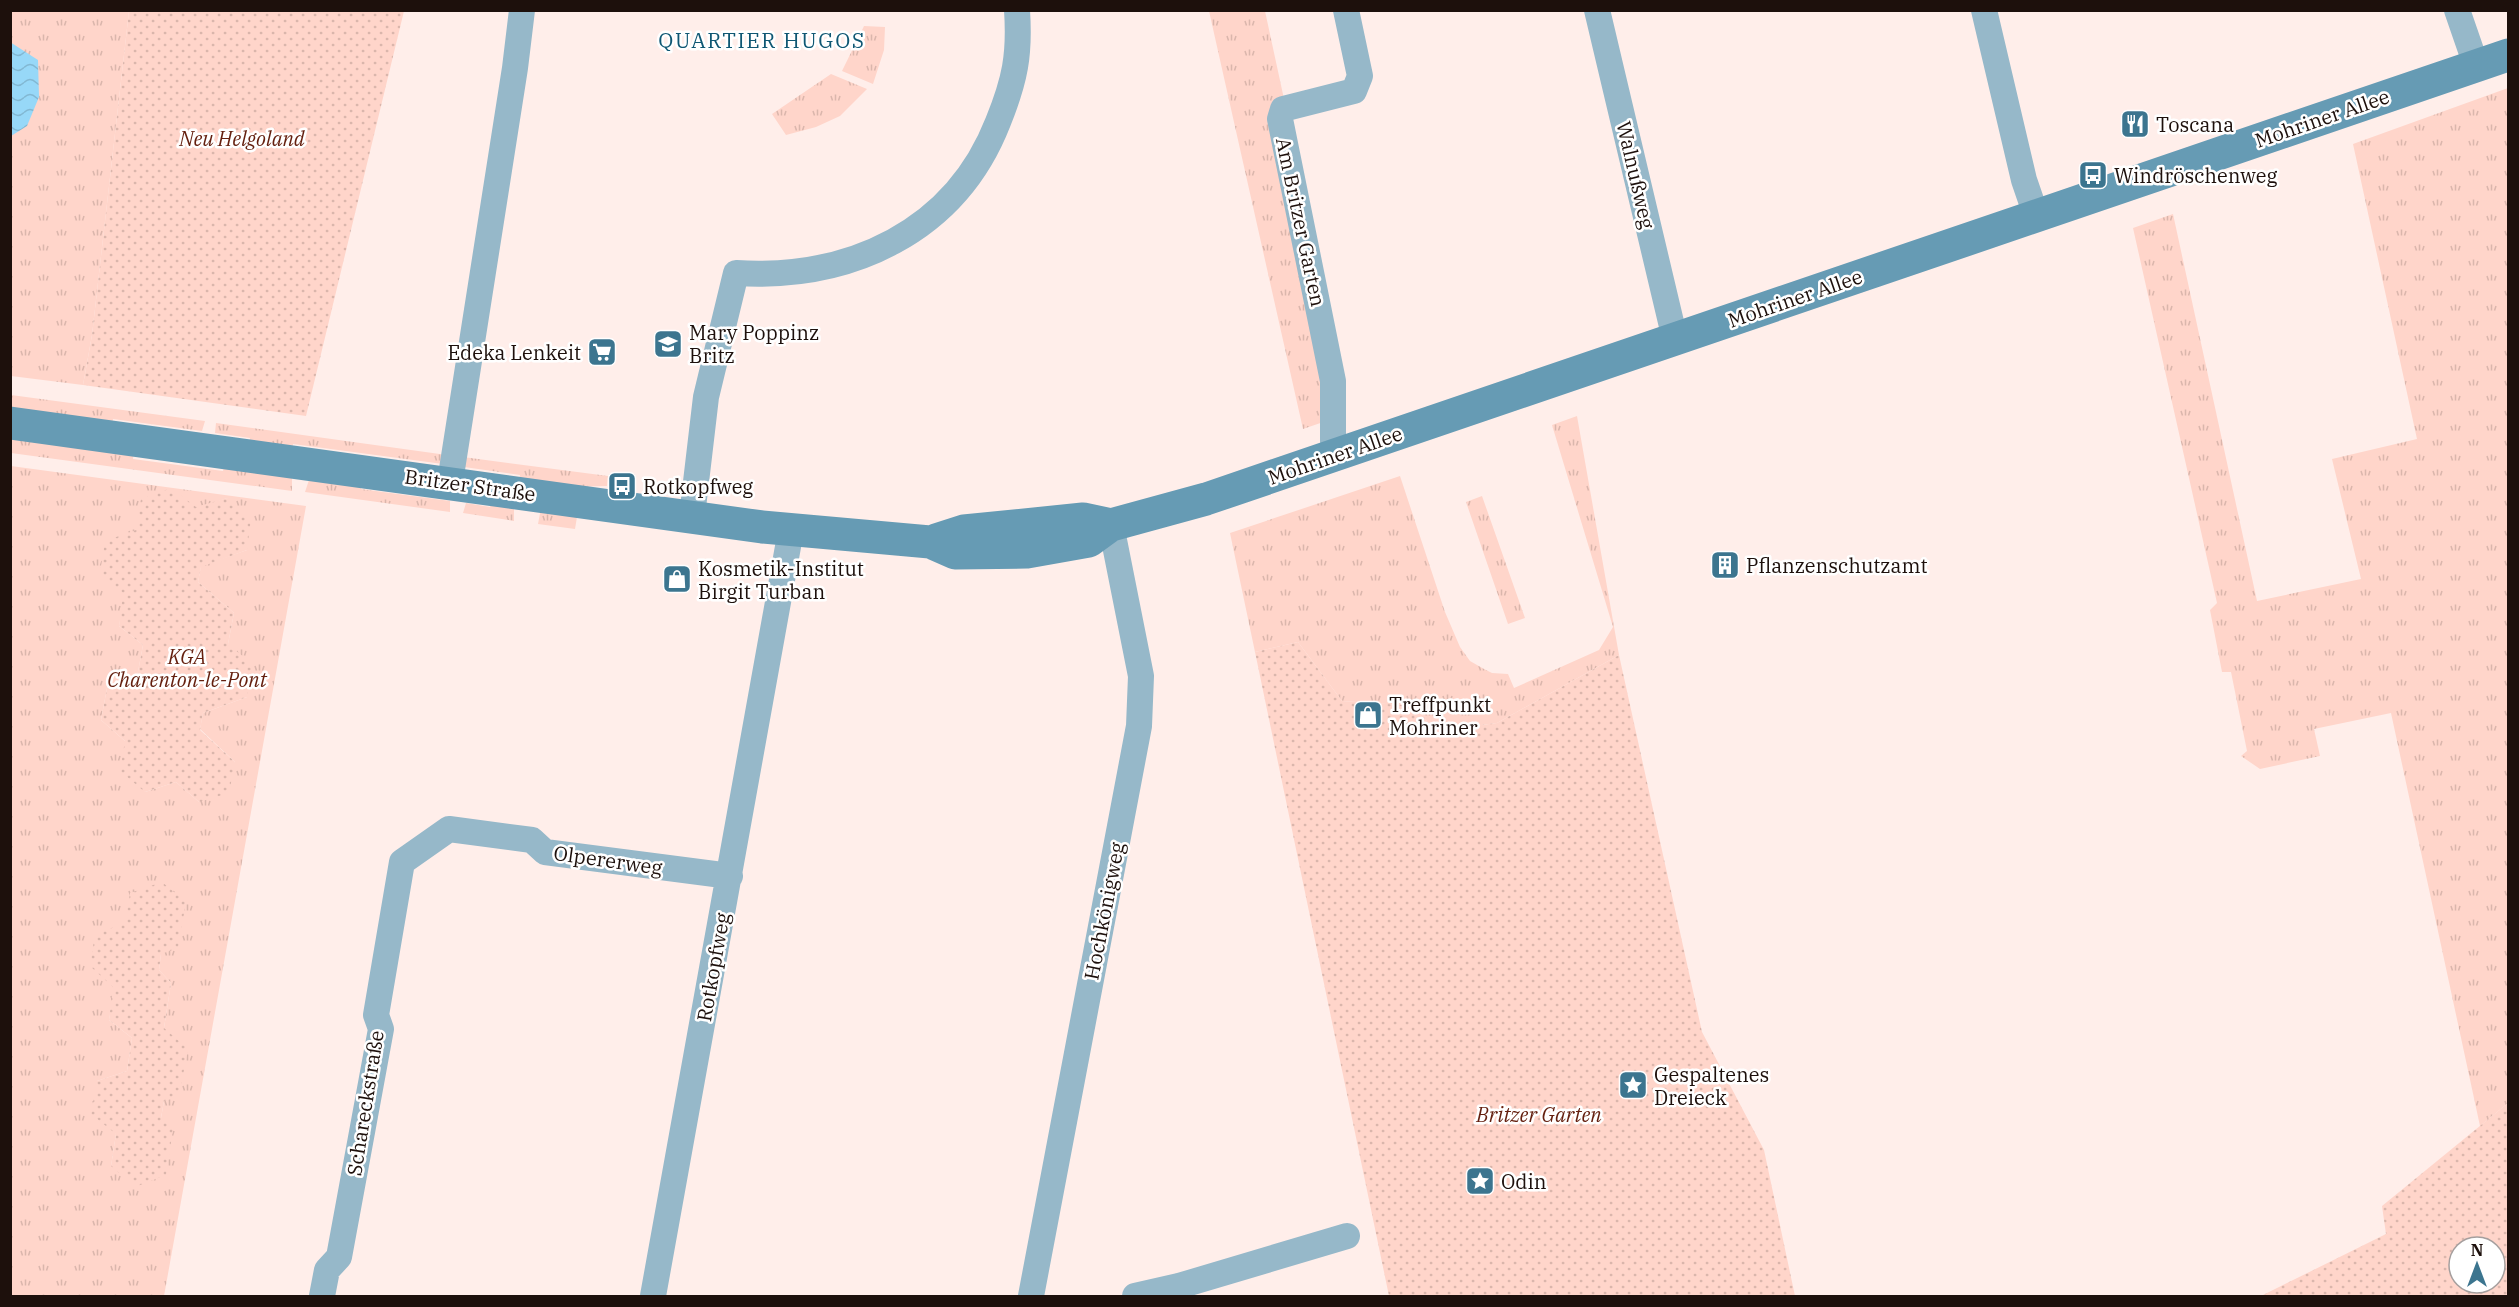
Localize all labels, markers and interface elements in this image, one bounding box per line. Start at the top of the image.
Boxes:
district label: QUARTIER HUGOS [658,26,866,54]
street label: Mohriner Allee [2251,82,2393,154]
restaurant icon: Toscana [2119,108,2151,140]
place label: Toscana [2156,111,2234,138]
street label: Walnußweg [1610,118,1662,232]
park label: Neu Helgoland [178,125,306,152]
street label: Am Britzer Garten [1270,135,1332,309]
bus stop icon: Windröschenweg [2077,159,2109,191]
place label: Windröschenweg [2114,162,2277,189]
street label: Mohriner Allee [1724,262,1866,334]
place label: Mary Poppinz Britz [689,319,819,369]
school or university icon: Mary Poppinz Britz [652,328,684,360]
supermarket icon: Edeka Lenkeit [586,336,618,368]
place label: Edeka Lenkeit [447,339,581,366]
street label: Mohriner Allee [1264,419,1406,491]
street label: Britzer Straße [403,462,537,508]
bus stop icon: Rotkopfweg [606,470,638,502]
place label: Rotkopfweg [643,473,753,500]
building icon: Pflanzenschutzamt [1709,549,1741,581]
place label: Pflanzenschutzamt [1746,552,1928,579]
place label: Kosmetik-Institut Birgit Turban [698,555,864,605]
shop icon: Kosmetik-Institut Birgit Turban [661,563,693,595]
park label: KGA Charenton-le-Pont [107,643,268,693]
place label: Treffpunkt Mohriner [1389,691,1491,741]
shop icon: Treffpunkt Mohriner [1352,699,1384,731]
street label: Olpererweg [552,839,664,881]
street label: Hochkönigweg [1077,840,1131,982]
street label: Rotkopfweg [690,910,736,1024]
street label: Schareckstraße [340,1028,390,1178]
place label: Gespaltenes Dreieck [1654,1061,1769,1111]
place icon: Gespaltenes Dreieck [1617,1069,1649,1101]
park label: Britzer Garten [1475,1101,1602,1128]
place icon: Odin [1464,1165,1496,1197]
place label: Odin [1501,1168,1547,1195]
north arrow [2447,1235,2507,1295]
text: N [2471,1240,2483,1260]

